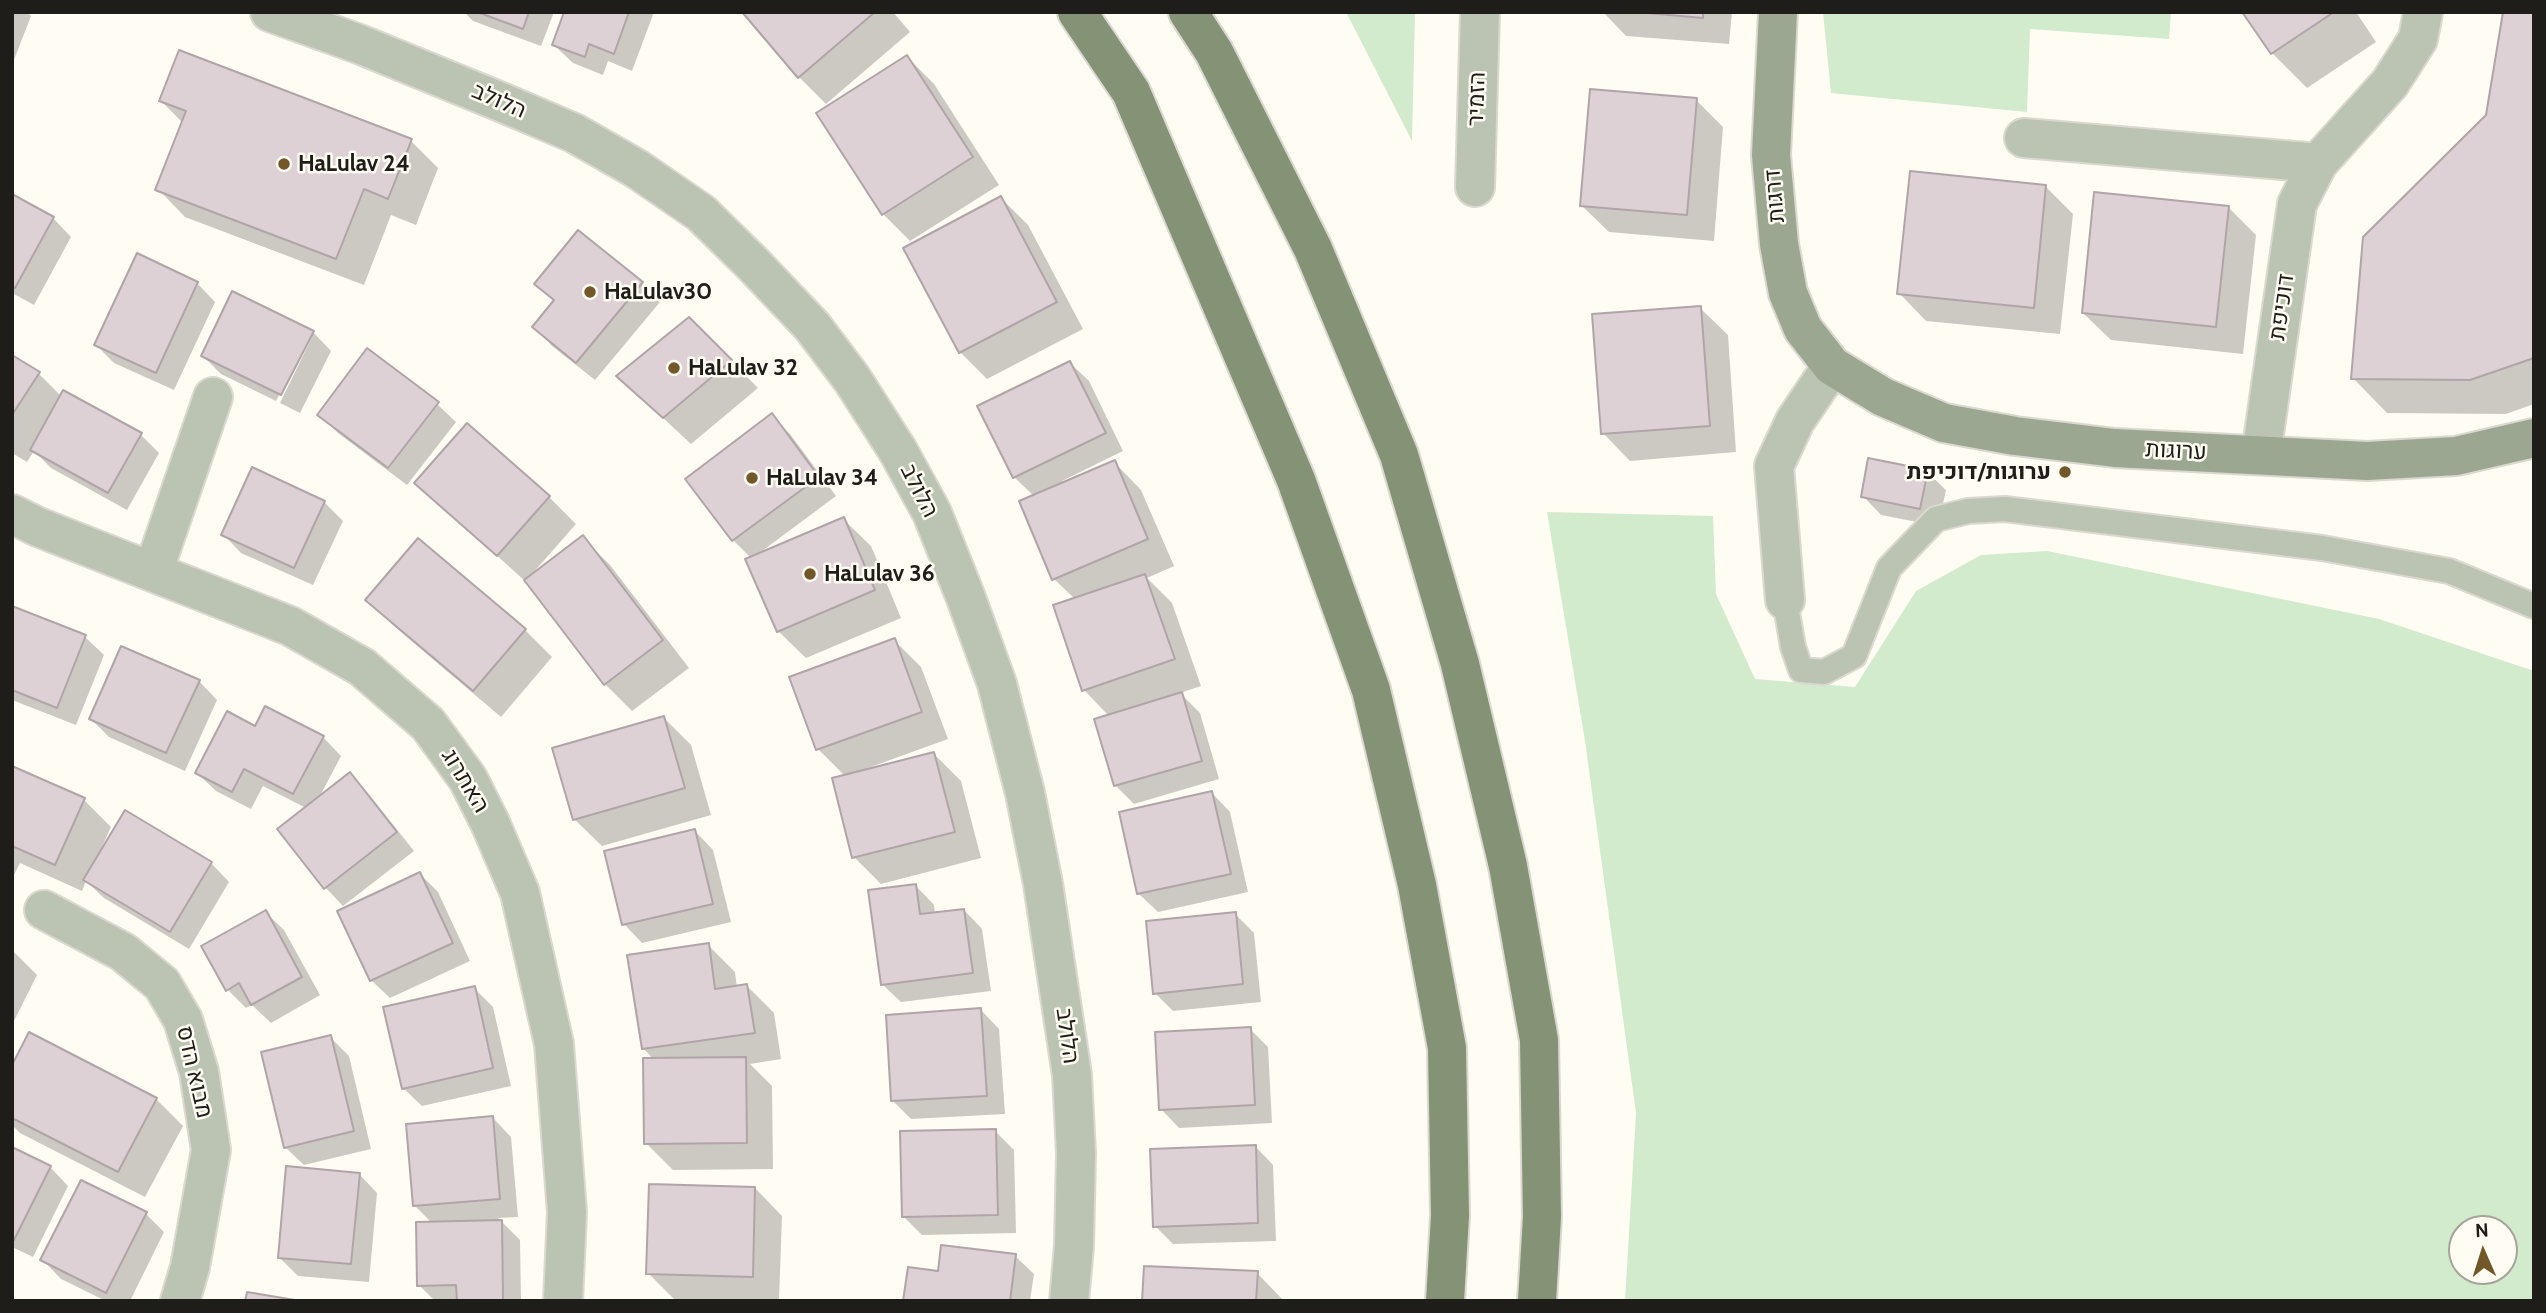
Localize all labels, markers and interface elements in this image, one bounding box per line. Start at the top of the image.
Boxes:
street label: הזמיר [1462,71,1492,127]
street label: הלולב [468,77,530,125]
place label: HaLulav 24 [298,150,410,178]
marker: HaLulav 24 [276,156,292,172]
street label: דרגות [1759,168,1791,224]
street label: דוכיפת [2264,272,2300,342]
place label: HaLulav30 [604,278,712,306]
marker: HaLulav30 [582,284,598,300]
place label: HaLulav 32 [688,354,798,382]
marker: HaLulav 32 [666,360,682,376]
street label: ערוגות [2145,436,2207,466]
place label: ערוגות/דוכיפת [1907,458,2051,486]
street label: הלולב [894,460,944,522]
place label: HaLulav 34 [766,464,878,492]
marker: ערוגות/דוכיפת [2057,464,2073,480]
marker: HaLulav 34 [744,470,760,486]
place label: HaLulav 36 [824,560,935,588]
marker: HaLulav 36 [802,566,818,582]
street label: האתרוג [435,744,495,818]
street label: הלולב [1049,1006,1085,1066]
street label: מבוא הדס [170,1023,218,1121]
north arrow [2448,1215,2518,1285]
text: N [2475,1219,2489,1242]

